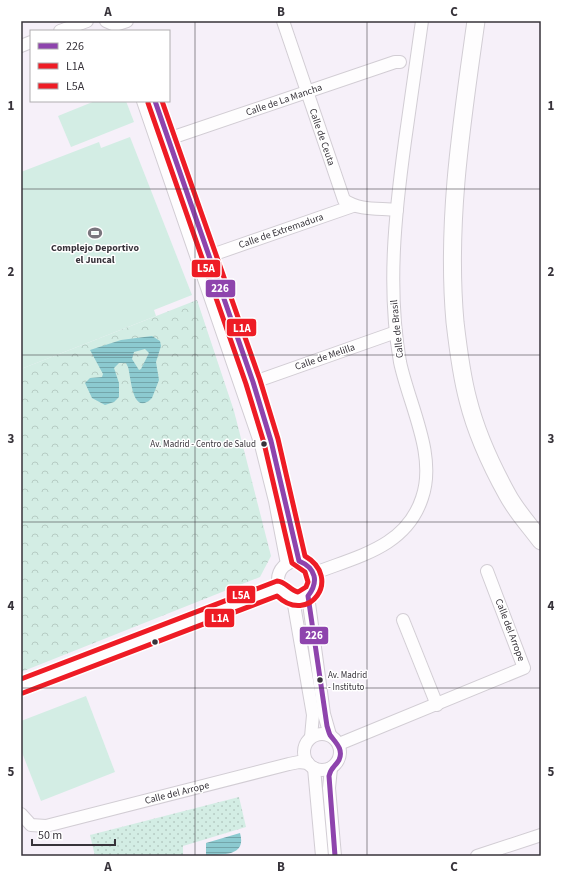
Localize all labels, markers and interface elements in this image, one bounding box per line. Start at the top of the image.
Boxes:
text: A [103,3,112,21]
text: B [277,3,285,21]
text: C [450,3,458,21]
legend [30,30,170,102]
text: 226 [66,38,84,55]
text: L1A [66,58,85,75]
text: L5A [66,78,85,95]
street label: Calle de La Mancha [244,80,324,120]
text: 1 [8,97,15,115]
text: 1 [548,97,555,115]
street label: Calle de Ceuta [306,107,338,167]
street label: Calle de Extremadura [237,210,325,252]
sports icon: Complejo Deportivo el Juncal [87,225,103,241]
place label: Complejo Deportivo el Juncal [51,241,140,267]
line badge: L5A [191,259,221,278]
text: L5A [197,261,216,276]
text: 2 [8,263,15,281]
text: 2 [548,263,555,281]
line badge: 226 [205,279,236,298]
text: 226 [211,281,229,296]
street label: Calle de Brasil [387,299,407,359]
line badge: L1A [226,318,257,337]
text: L1A [233,321,252,336]
street label: Calle de Melilla [293,340,357,374]
text: 3 [8,430,15,448]
text: 3 [548,430,555,448]
place label: Av. Madrid - Centro de Salud [150,438,256,451]
marker: Av. Madrid - Centro de Salud [259,439,269,449]
line badge: L5A [226,585,256,604]
text: L5A [232,588,251,603]
text: 4 [8,597,15,615]
street label: Calle del Arrope [492,597,528,663]
text: 4 [548,597,555,615]
line badge: L1A [204,608,235,628]
text: L1A [211,611,230,626]
line badge: 226 [299,626,329,645]
text: 226 [305,628,323,643]
unlabelled marker [150,637,160,647]
place label: Av. Madrid - Instituto [328,669,367,694]
marker: Av. Madrid - Instituto [315,675,325,685]
text: 5 [8,763,15,781]
text: 5 [548,763,555,781]
street label: Calle del Arrope [143,778,211,808]
scale bar [32,821,115,847]
text: 50 m [38,827,62,844]
text: A [103,858,112,876]
text: B [277,858,285,876]
text: C [450,858,458,876]

